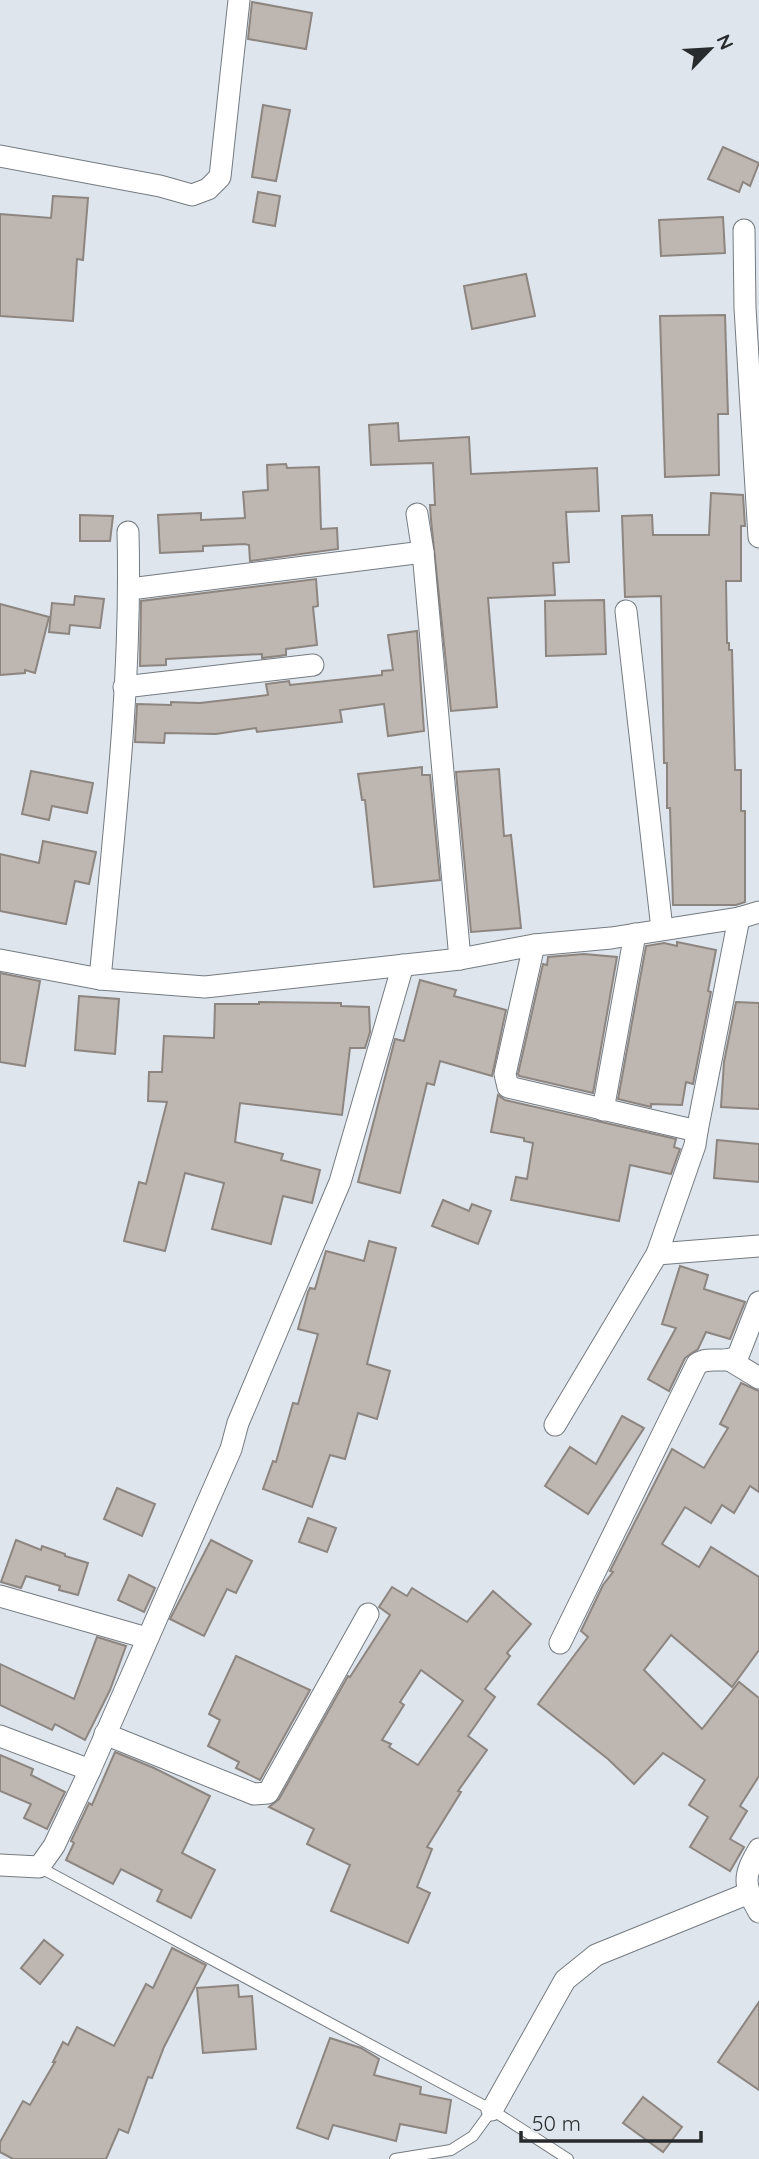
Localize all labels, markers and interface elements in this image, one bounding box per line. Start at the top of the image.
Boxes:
north arrow [675,14,745,84]
text: N [712,30,739,53]
scale bar [521,2100,701,2144]
text: 50 m [532,2110,581,2136]

